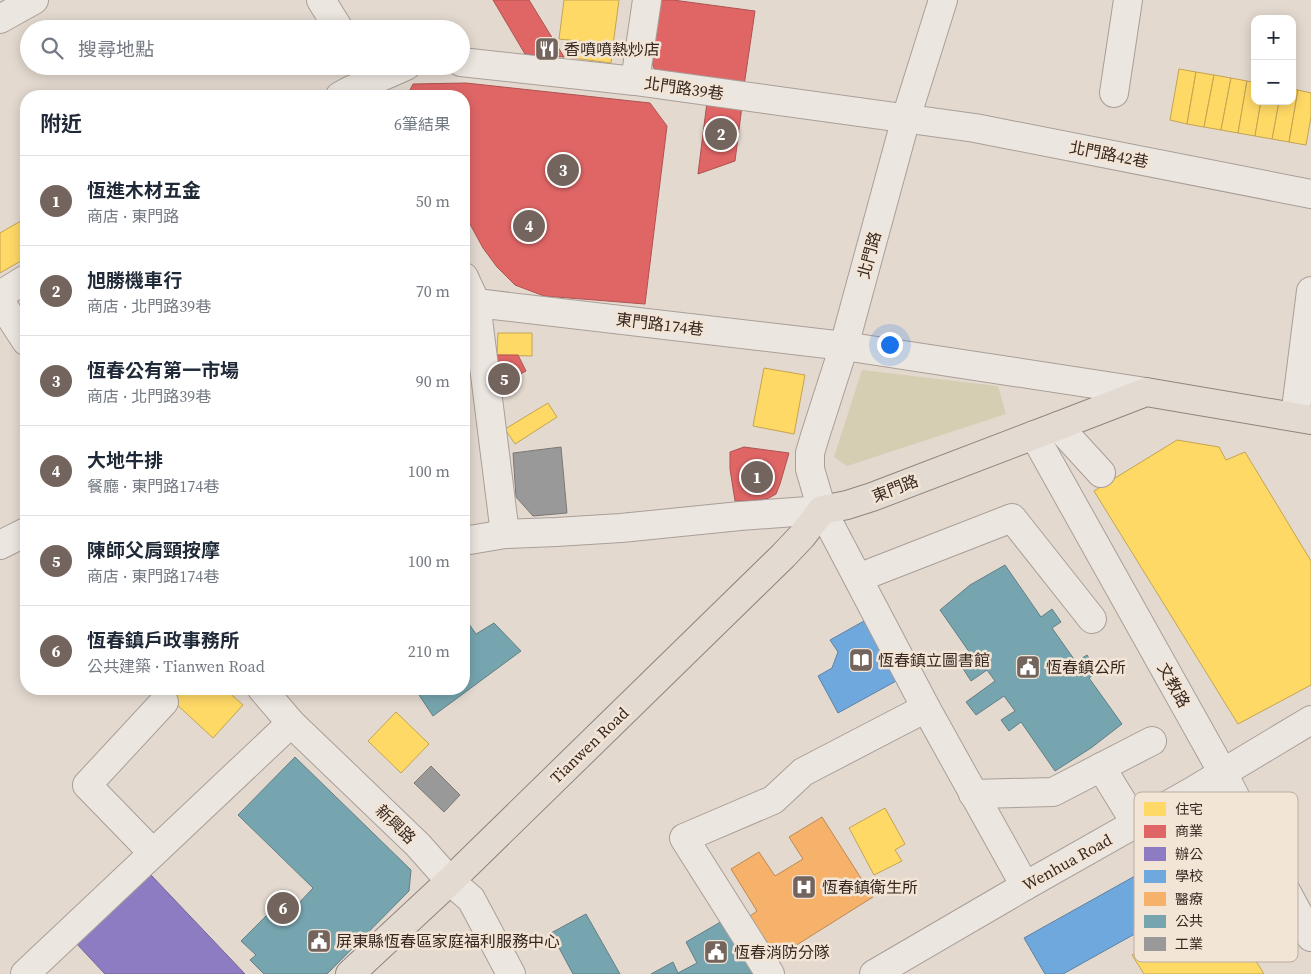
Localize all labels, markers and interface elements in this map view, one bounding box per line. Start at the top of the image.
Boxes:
map controls [1251,15,1296,105]
button: + [1251,15,1296,60]
search box [20,20,470,75]
icon: search [38,34,66,62]
text: 搜尋地點 [78,36,154,62]
restaurant icon: 香噴噴熱炒店 [534,36,560,62]
place label: 香噴噴熱炒店 [564,38,660,60]
button: − [1251,60,1296,105]
street label: 北門路39巷 [643,72,725,104]
text: 附近 [40,109,82,138]
text: 6筆結果 [394,113,450,135]
pin: 2 [705,115,737,153]
street label: 北門路42巷 [1068,136,1150,172]
pin: 3 [547,151,579,189]
text: 恆進木材五金 [87,177,201,203]
text: 1 [52,190,60,212]
text: 50 m [416,190,450,212]
text: 商店 · 東門路 [87,205,179,227]
pin: 4 [513,207,545,245]
street label: 北門路 [852,229,886,281]
text: 旭勝機車行 [87,267,182,293]
text: 2 [52,280,60,302]
text: 70 m [416,280,450,302]
text: 商店 · 北門路39巷 [87,295,211,317]
street label: 東門路174巷 [615,308,705,340]
your location [877,332,903,358]
text: 恆春公有第一市場 [87,357,239,383]
pin: 5 [488,360,520,398]
text: 3 [52,370,60,392]
text: 90 m [416,370,450,392]
text: 商店 · 北門路39巷 [87,385,211,407]
text: 大地牛排 [87,447,163,473]
pin: 1 [741,458,773,496]
text: 4 [52,460,60,482]
text: 100 m [408,460,450,482]
street label: 東門路 [869,469,921,507]
text: 餐廳 · 東門路174巷 [87,475,219,497]
text: 陳師父肩頸按摩 [87,537,220,563]
text: 5 [52,550,60,572]
text: 100 m [408,550,450,572]
text: 商店 · 東門路174巷 [87,565,219,587]
text: 恆春鎮戶政事務所 [87,627,239,653]
text: 6 [52,640,60,662]
text: 210 m [408,640,450,662]
library icon: 恆春鎮立圖書館 [848,647,874,673]
place label: 恆春鎮立圖書館 [878,649,990,671]
public building icon: 恆春鎮公所 [1015,654,1041,680]
text: 公共建築 · Tianwen Road [87,655,265,677]
place label: 恆春鎮公所 [1046,656,1126,678]
street label: 文教路 [1153,659,1195,711]
street label: Tianwen Road [545,702,633,788]
legend [1134,792,1298,962]
street label: 新興路 [371,799,421,849]
text: 住宅 [1175,799,1203,819]
text: 商業 [1175,821,1203,841]
street label: Wenhua Road [1018,828,1116,896]
text: 辦公 [1175,844,1203,864]
text: 學校 [1175,866,1203,886]
hospital icon: 恆春鎮衛生所 [791,874,817,900]
place label: 恆春鎮衛生所 [822,876,918,898]
pin: 6 [267,889,299,927]
text: 醫療 [1175,889,1203,909]
text: 公共 [1175,911,1203,931]
public building icon: 屏東縣恆春區家庭福利服務中心 [306,928,332,954]
place label: 屏東縣恆春區家庭福利服務中心 [336,930,560,952]
text: 工業 [1175,934,1203,954]
public building icon: 恆春消防分隊 [703,939,729,965]
place label: 恆春消防分隊 [734,941,830,963]

